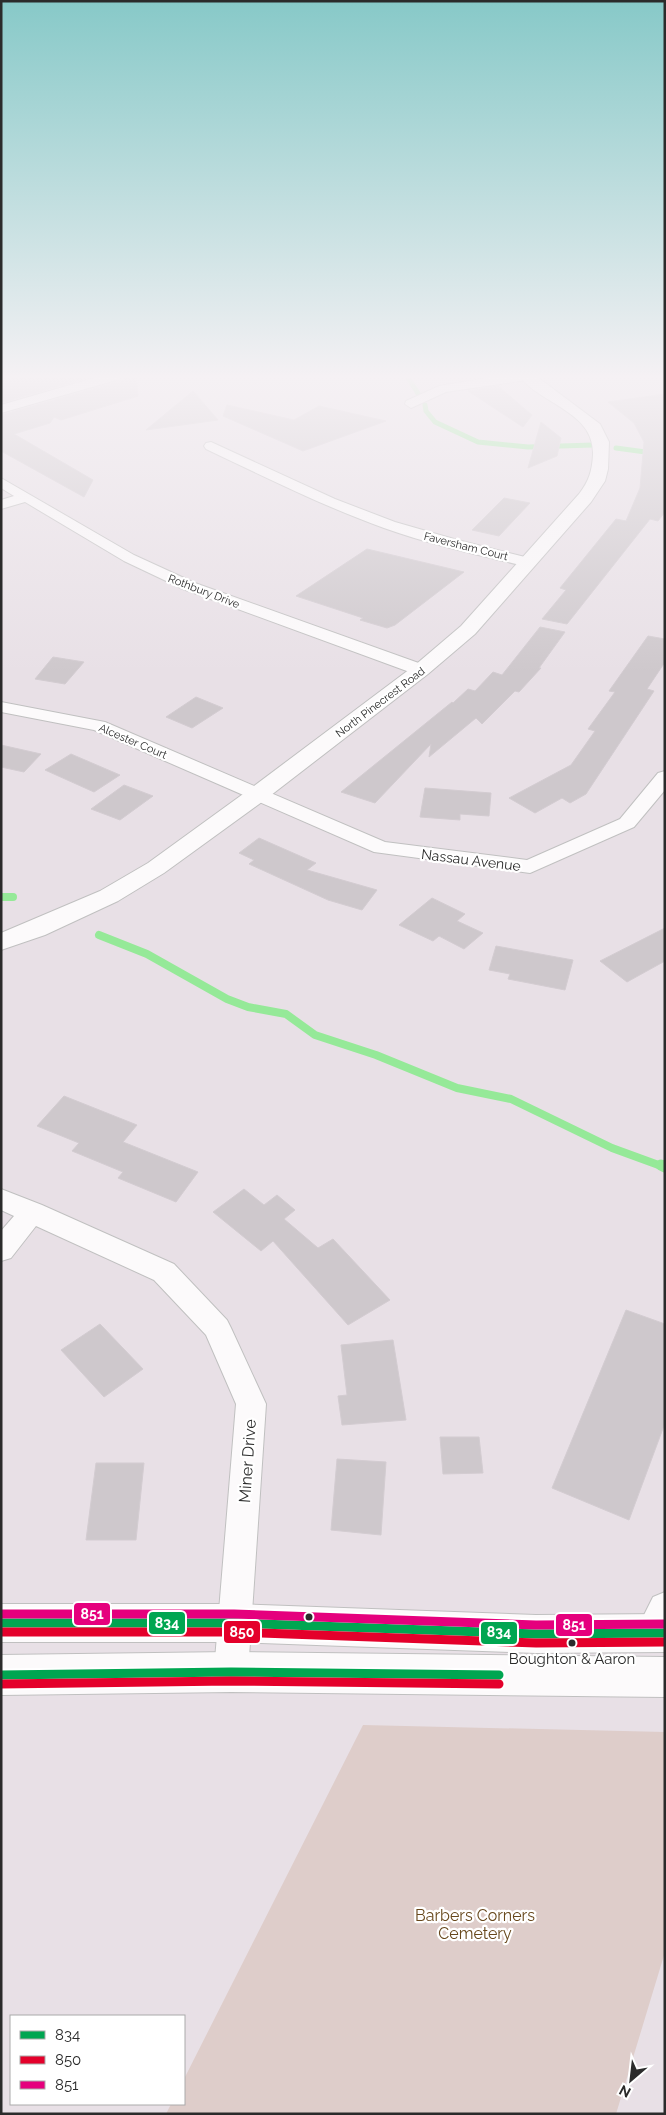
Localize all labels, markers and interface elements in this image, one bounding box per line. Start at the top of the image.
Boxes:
street label: Faversham Court [422,530,510,563]
street label: Rothbury Drive [166,572,242,611]
street label: North Pinecrest Road [333,665,428,740]
street label: Alcester Court [97,721,169,762]
street label: Nassau Avenue [420,846,522,874]
street label: Miner Drive [235,1419,260,1503]
line badge: 851 [73,1602,111,1626]
text: 851 [80,1606,104,1622]
line badge: 834 [148,1611,186,1635]
unlabelled marker [304,1612,314,1622]
line badge: 851 [555,1613,593,1637]
text: 834 [155,1615,179,1631]
text: 851 [562,1617,586,1633]
line badge: 850 [223,1620,261,1644]
line badge: 834 [480,1621,518,1645]
text: 850 [230,1624,254,1640]
text: 834 [487,1624,511,1640]
marker: Boughton & Aaron [567,1638,577,1648]
place label: Boughton & Aaron [509,1650,635,1668]
park label: Barbers Corners Cemetery [415,1906,535,1943]
legend [10,2015,185,2105]
text: 834 [55,2026,80,2044]
text: 850 [55,2051,81,2069]
north arrow [606,2055,656,2105]
text: 851 [55,2076,79,2094]
text: N [616,2082,633,2101]

